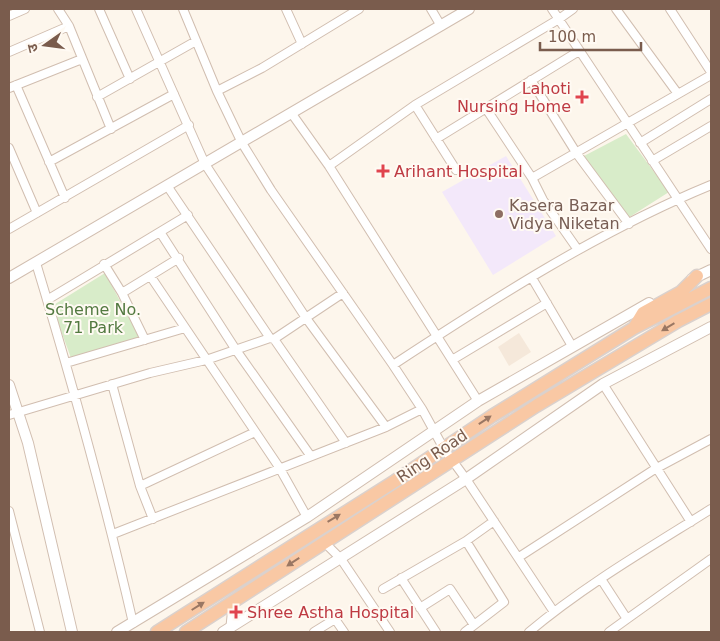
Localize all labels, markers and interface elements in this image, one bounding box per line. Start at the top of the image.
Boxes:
north arrow [20,20,70,70]
scale bar [540,20,641,52]
text: 100 m [548,28,596,46]
text: उ [23,41,41,54]
place label: Lahoti Nursing Home [457,79,571,116]
marker: Lahoti Nursing Home [575,90,589,104]
place label: Arihant Hospital [394,162,523,181]
marker: Arihant Hospital [376,164,390,178]
place label: Kasera Bazar Vidya Niketan [509,196,620,233]
marker: Kasera Bazar Vidya Niketan [493,208,505,220]
park label: Scheme No. 71 Park [45,300,141,337]
one-way arrow [661,323,676,331]
one-way arrow [479,415,492,425]
street label: Ring Road [393,425,471,487]
one-way arrow [328,514,341,523]
one-way arrow [287,557,300,567]
one-way arrow [191,601,204,611]
place label: Shree Astha Hospital [247,603,414,622]
marker: Shree Astha Hospital [229,605,243,619]

